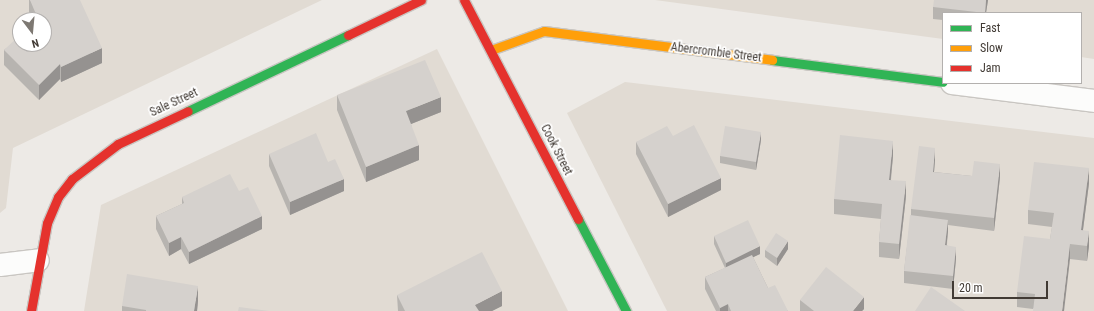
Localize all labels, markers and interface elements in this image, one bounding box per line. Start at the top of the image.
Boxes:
north arrow [12,12,52,52]
legend [942,12,1082,84]
text: Fast [980,21,1000,35]
text: N [30,36,40,50]
street label: Abercrombie Street [670,40,762,66]
text: Slow [980,41,1003,55]
text: Jam [980,61,1001,75]
street label: Sale Street [148,86,200,120]
street label: Cook Street [537,122,575,178]
scale bar [954,273,1050,299]
text: 20 m [959,281,983,295]

